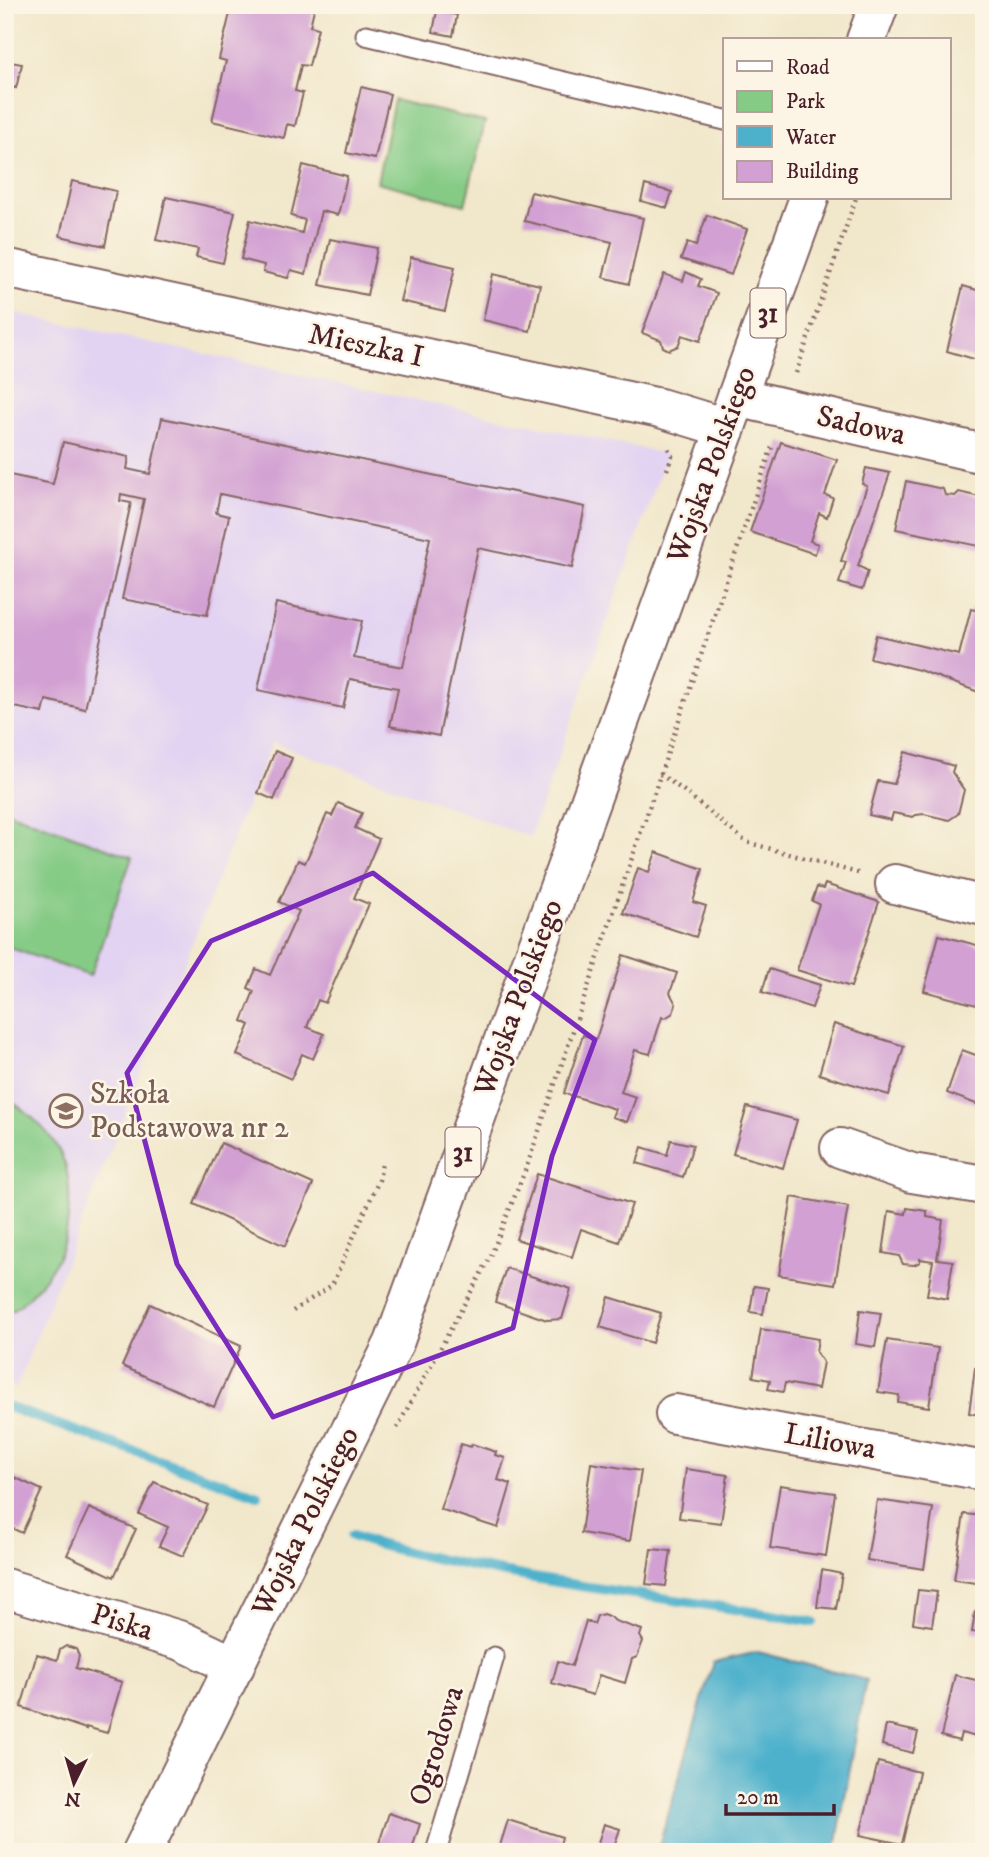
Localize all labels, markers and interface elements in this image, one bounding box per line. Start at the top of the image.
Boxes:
legend [723,38,950,200]
text: Road [786,55,830,81]
text: Park [786,89,826,115]
text: Water [785,125,836,151]
text: Building [786,159,859,185]
road number: 31 [750,288,786,338]
street label: Mieszka I [305,316,427,376]
street label: Wojska Polskiego [659,362,765,569]
street label: Sadowa [813,398,909,454]
street label: Wojska Polskiego [466,895,572,1102]
place label: Szkoła Podstawowa nr 2 [90,1076,289,1147]
school or university icon: Szkoła Podstawowa nr 2 [47,1092,85,1130]
road number: 31 [446,1128,480,1176]
street label: Liliowa [781,1416,879,1468]
street label: Wojska Polskiego [244,1421,368,1624]
street label: Piska [87,1596,158,1650]
street label: Ogrodowa [401,1682,473,1810]
north arrow [38,1748,108,1818]
scale bar [726,1773,835,1817]
text: 20 m [737,1785,779,1811]
text: N [63,1786,81,1811]

